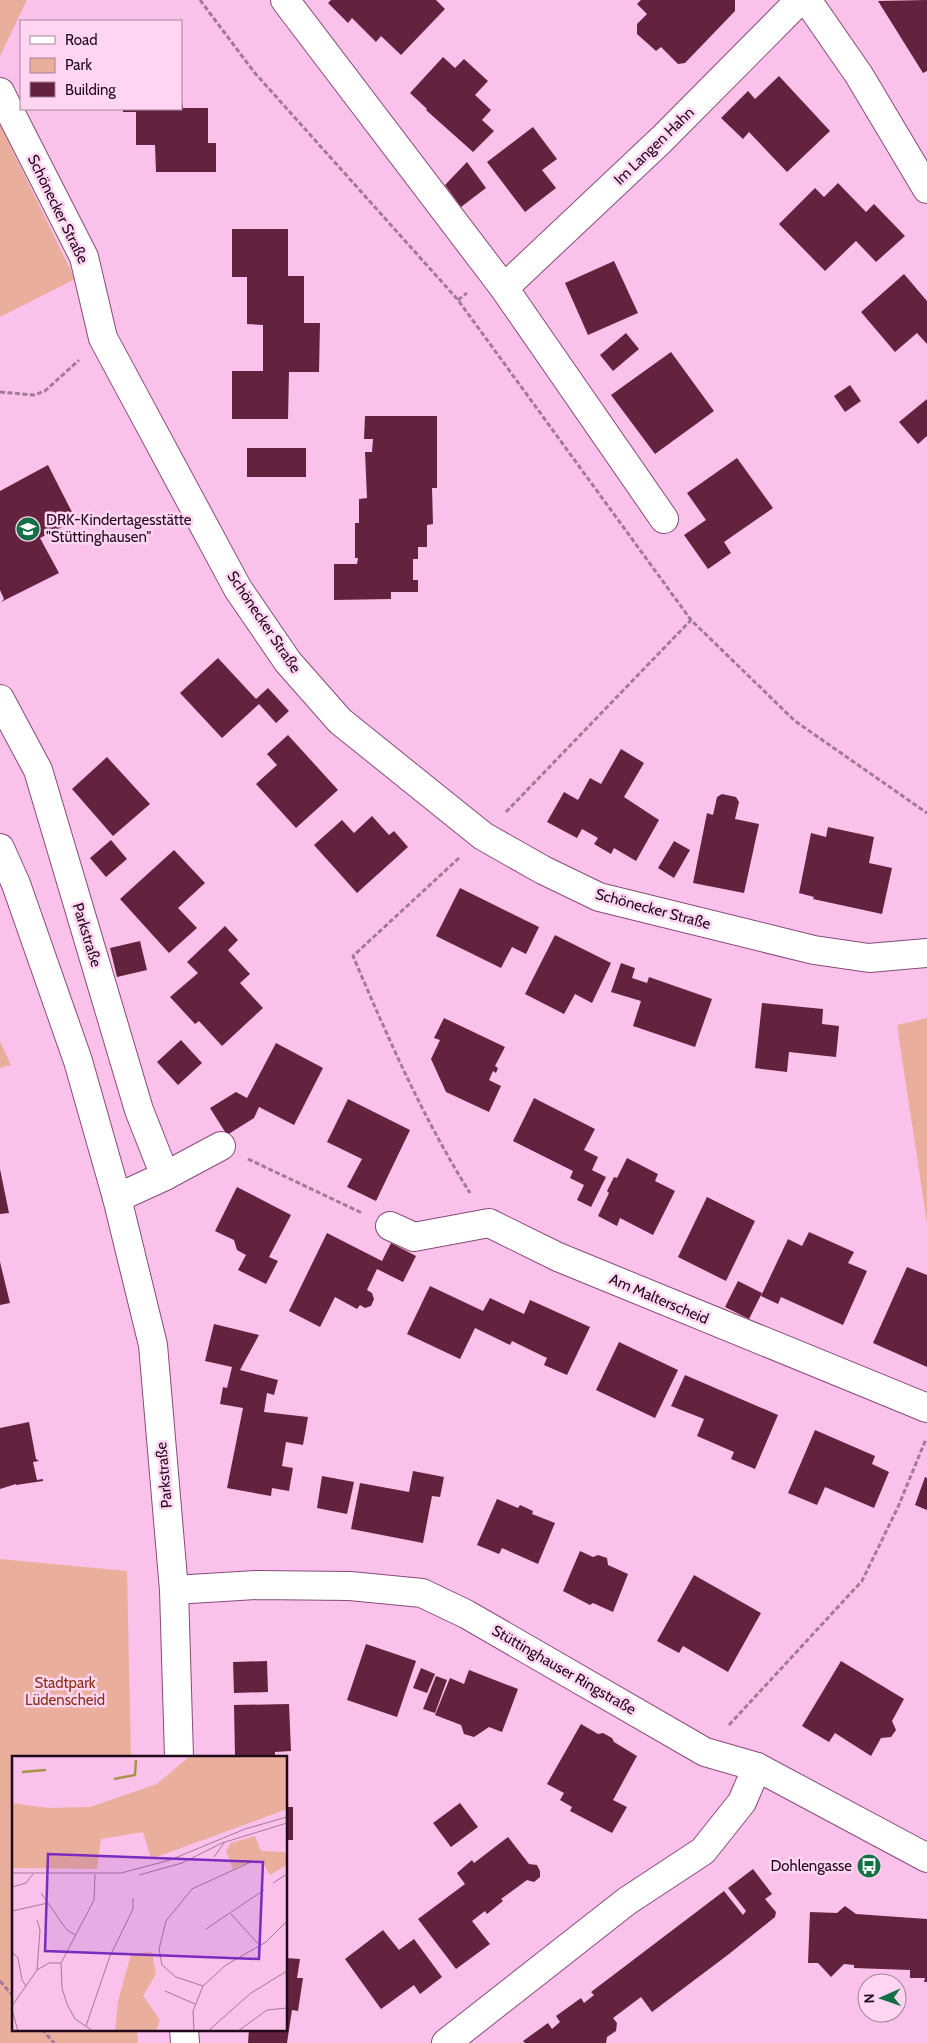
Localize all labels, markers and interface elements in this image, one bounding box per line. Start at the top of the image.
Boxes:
legend [20,20,182,110]
text: Road [65,31,98,49]
text: Park [65,56,92,74]
text: Building [65,81,116,99]
street label: Im Langen Hahn [610,103,698,189]
street label: Schönecker Straße [24,152,92,267]
place label: DRK-Kindertagesstätte "Stüttinghausen" [46,511,192,546]
school or university icon: DRK-Kindertagesstätte "Stüttinghausen" [15,516,41,542]
street label: Schönecker Straße [223,568,305,676]
street label: Schönecker Straße [593,885,713,933]
street label: Parkstraße [69,901,105,970]
street label: Am Malterscheid [607,1270,711,1328]
street label: Parkstraße [152,1441,176,1509]
street label: Stüttinghauser Ringstraße [489,1621,639,1719]
park label: Stadtpark Lüdenscheid [25,1674,105,1709]
inset map [12,1756,288,2030]
bus stop icon: Dohlengasse [856,1853,882,1879]
place label: Dohlengasse [771,1857,852,1875]
north arrow [857,1973,907,2023]
text: N [860,1993,878,2004]

